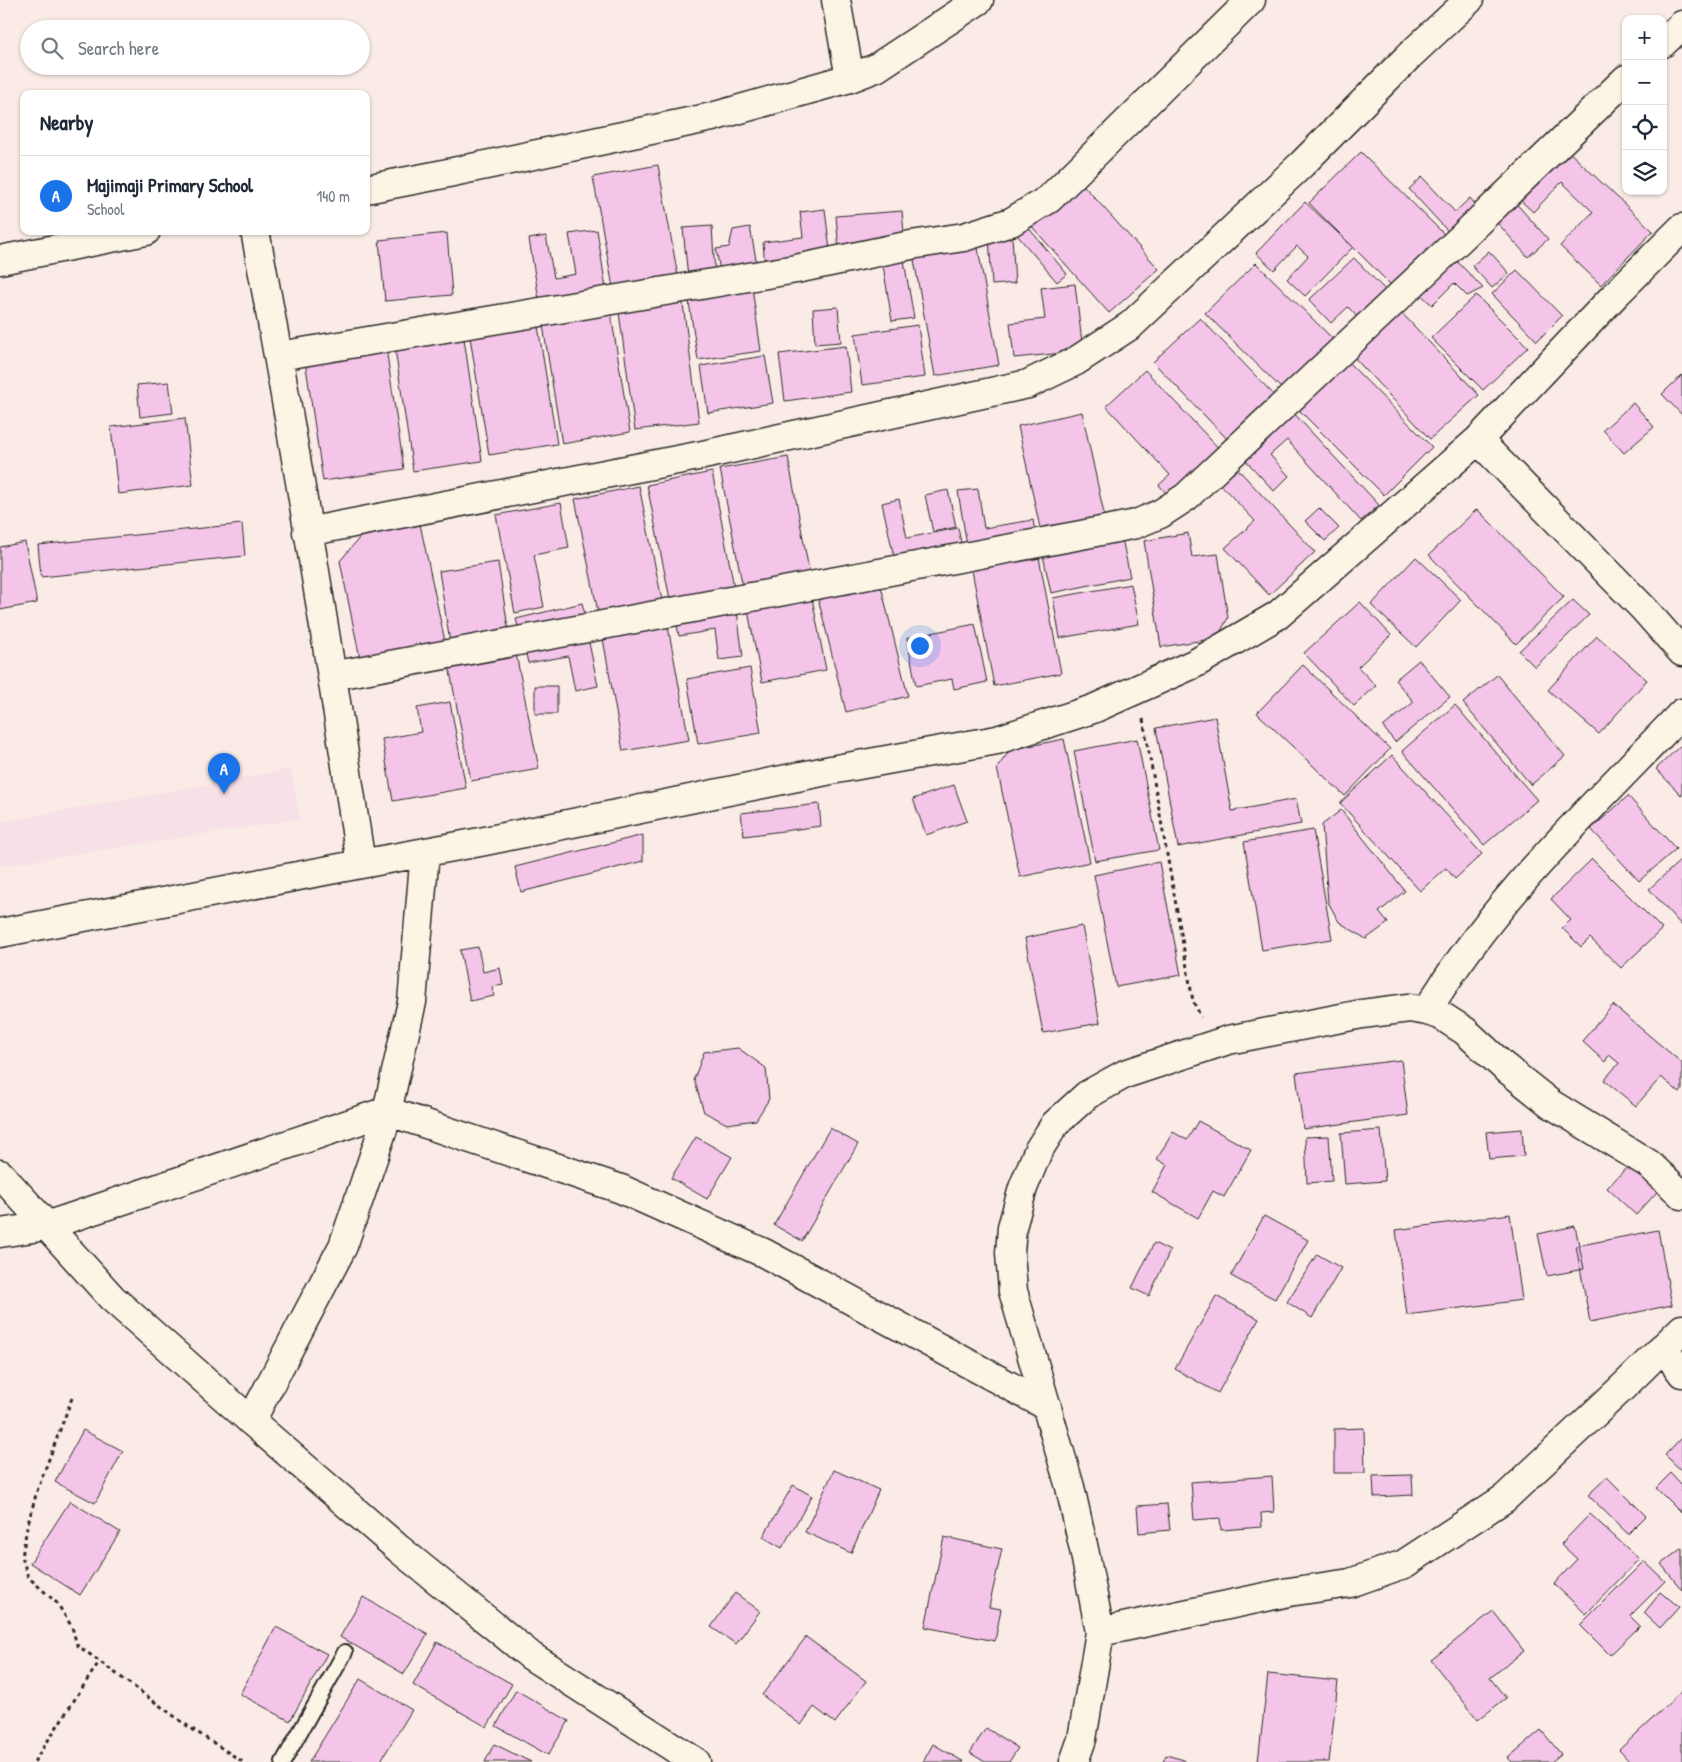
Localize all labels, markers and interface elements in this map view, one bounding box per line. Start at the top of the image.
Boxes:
map controls [1622,15,1667,195]
button: + [1622,15,1667,60]
search box [20,20,370,75]
icon: search [38,34,66,62]
text: Search here [78,35,159,61]
button: − [1622,60,1667,105]
button: locate [1622,105,1667,150]
text: Nearby [40,108,93,137]
button: layers [1622,150,1667,195]
text: Majimaji Primary School [87,172,253,198]
text: A [52,185,60,207]
text: 140 m [316,185,350,207]
text: School [87,198,124,220]
your location [907,633,933,659]
pin: A [208,753,240,794]

